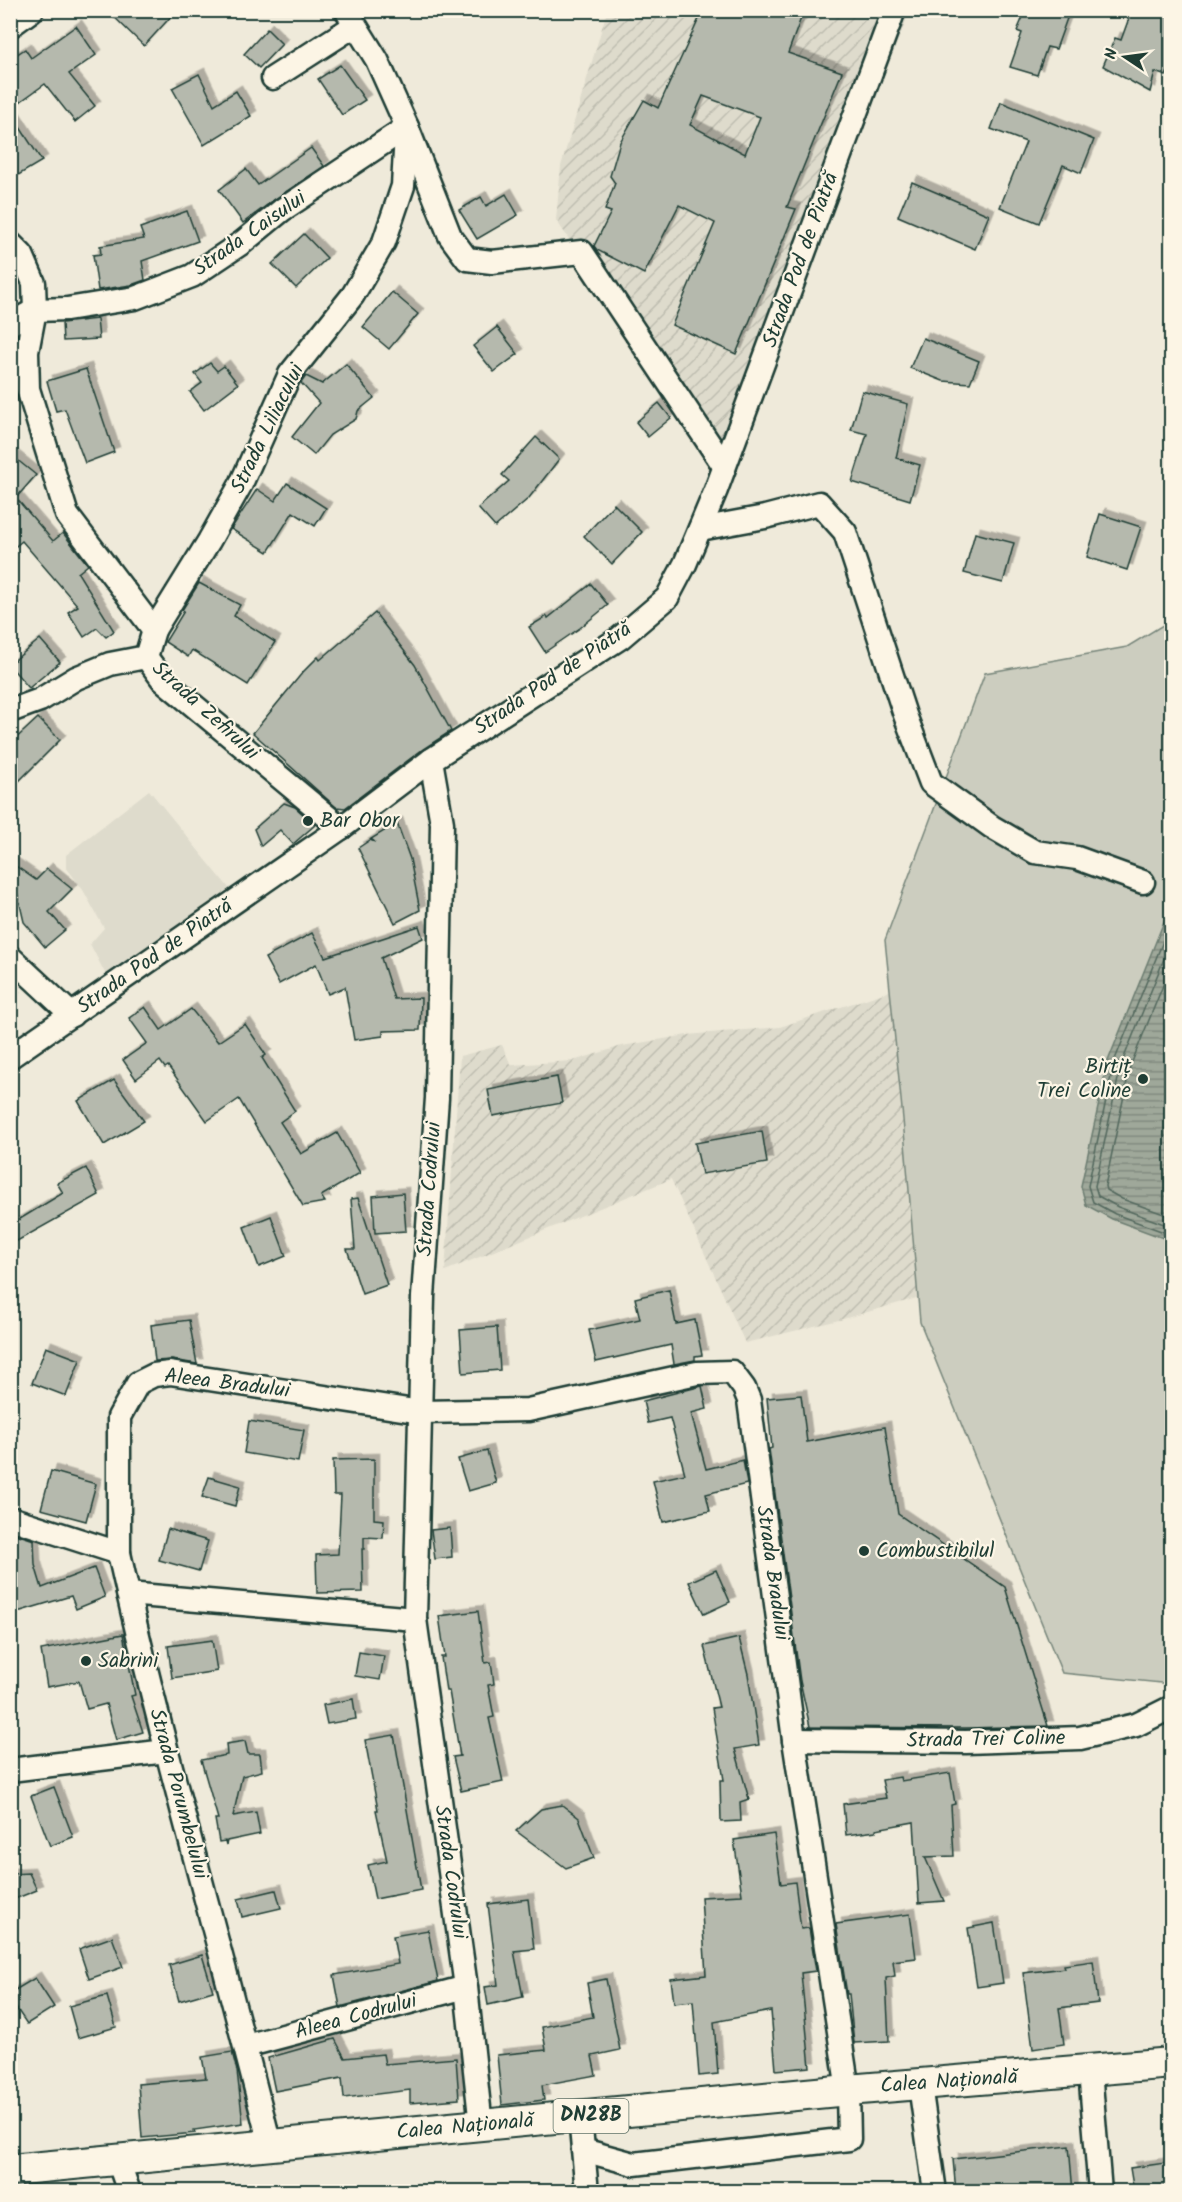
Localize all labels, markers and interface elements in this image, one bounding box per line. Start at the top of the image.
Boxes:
north arrow [1095,27,1155,87]
text: N [1099,46,1125,62]
street label: Strada Pod de Piatră [754,166,849,352]
street label: Strada Caisului [187,182,314,285]
street label: Strada Liliacului [222,358,314,500]
street label: Strada Pod de Piatră [467,613,640,744]
street label: Strada Zefirului [144,653,267,769]
place label: Bar Obor [320,805,400,838]
marker: Bar Obor [301,814,315,828]
street label: Strada Pod de Piatră [70,889,242,1023]
place label: Birtiț Trei Coline [1037,1051,1132,1108]
marker: Birtiț Trei Coline [1136,1072,1150,1086]
street label: Strada Codrului [409,1120,451,1257]
street label: Aleea Bradului [162,1360,293,1408]
street label: Strada Bradului [746,1503,798,1644]
place label: Combustibilul [876,1535,994,1568]
marker: Combustibilul [857,1544,871,1558]
place label: Sabrini [98,1645,159,1678]
marker: Sabrini [79,1654,93,1668]
street label: Strada Porumbelului [139,1705,217,1884]
street label: Strada Trei Coline [906,1722,1066,1758]
street label: Strada Codrului [424,1803,476,1942]
street label: Aleea Codrului [291,1985,422,2049]
street label: Calea Națională [879,2061,1021,2103]
road number: DN28B [554,2099,628,2133]
street label: Calea Națională [395,2104,537,2149]

